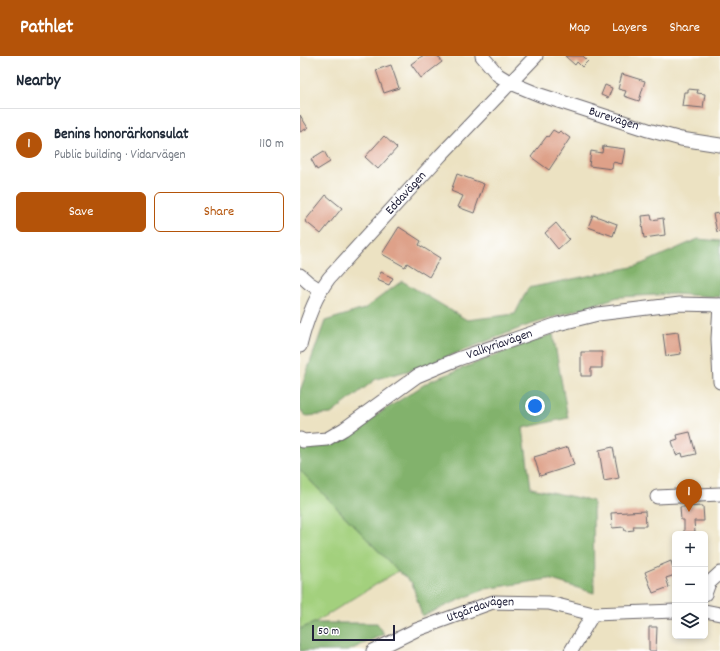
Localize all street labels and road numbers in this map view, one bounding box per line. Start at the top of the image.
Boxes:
street label: Burevägen [586,102,641,136]
street label: Eddavägen [381,167,431,220]
street label: Valkyriavägen [464,324,535,365]
street label: Utgårdavägen [444,592,514,628]

